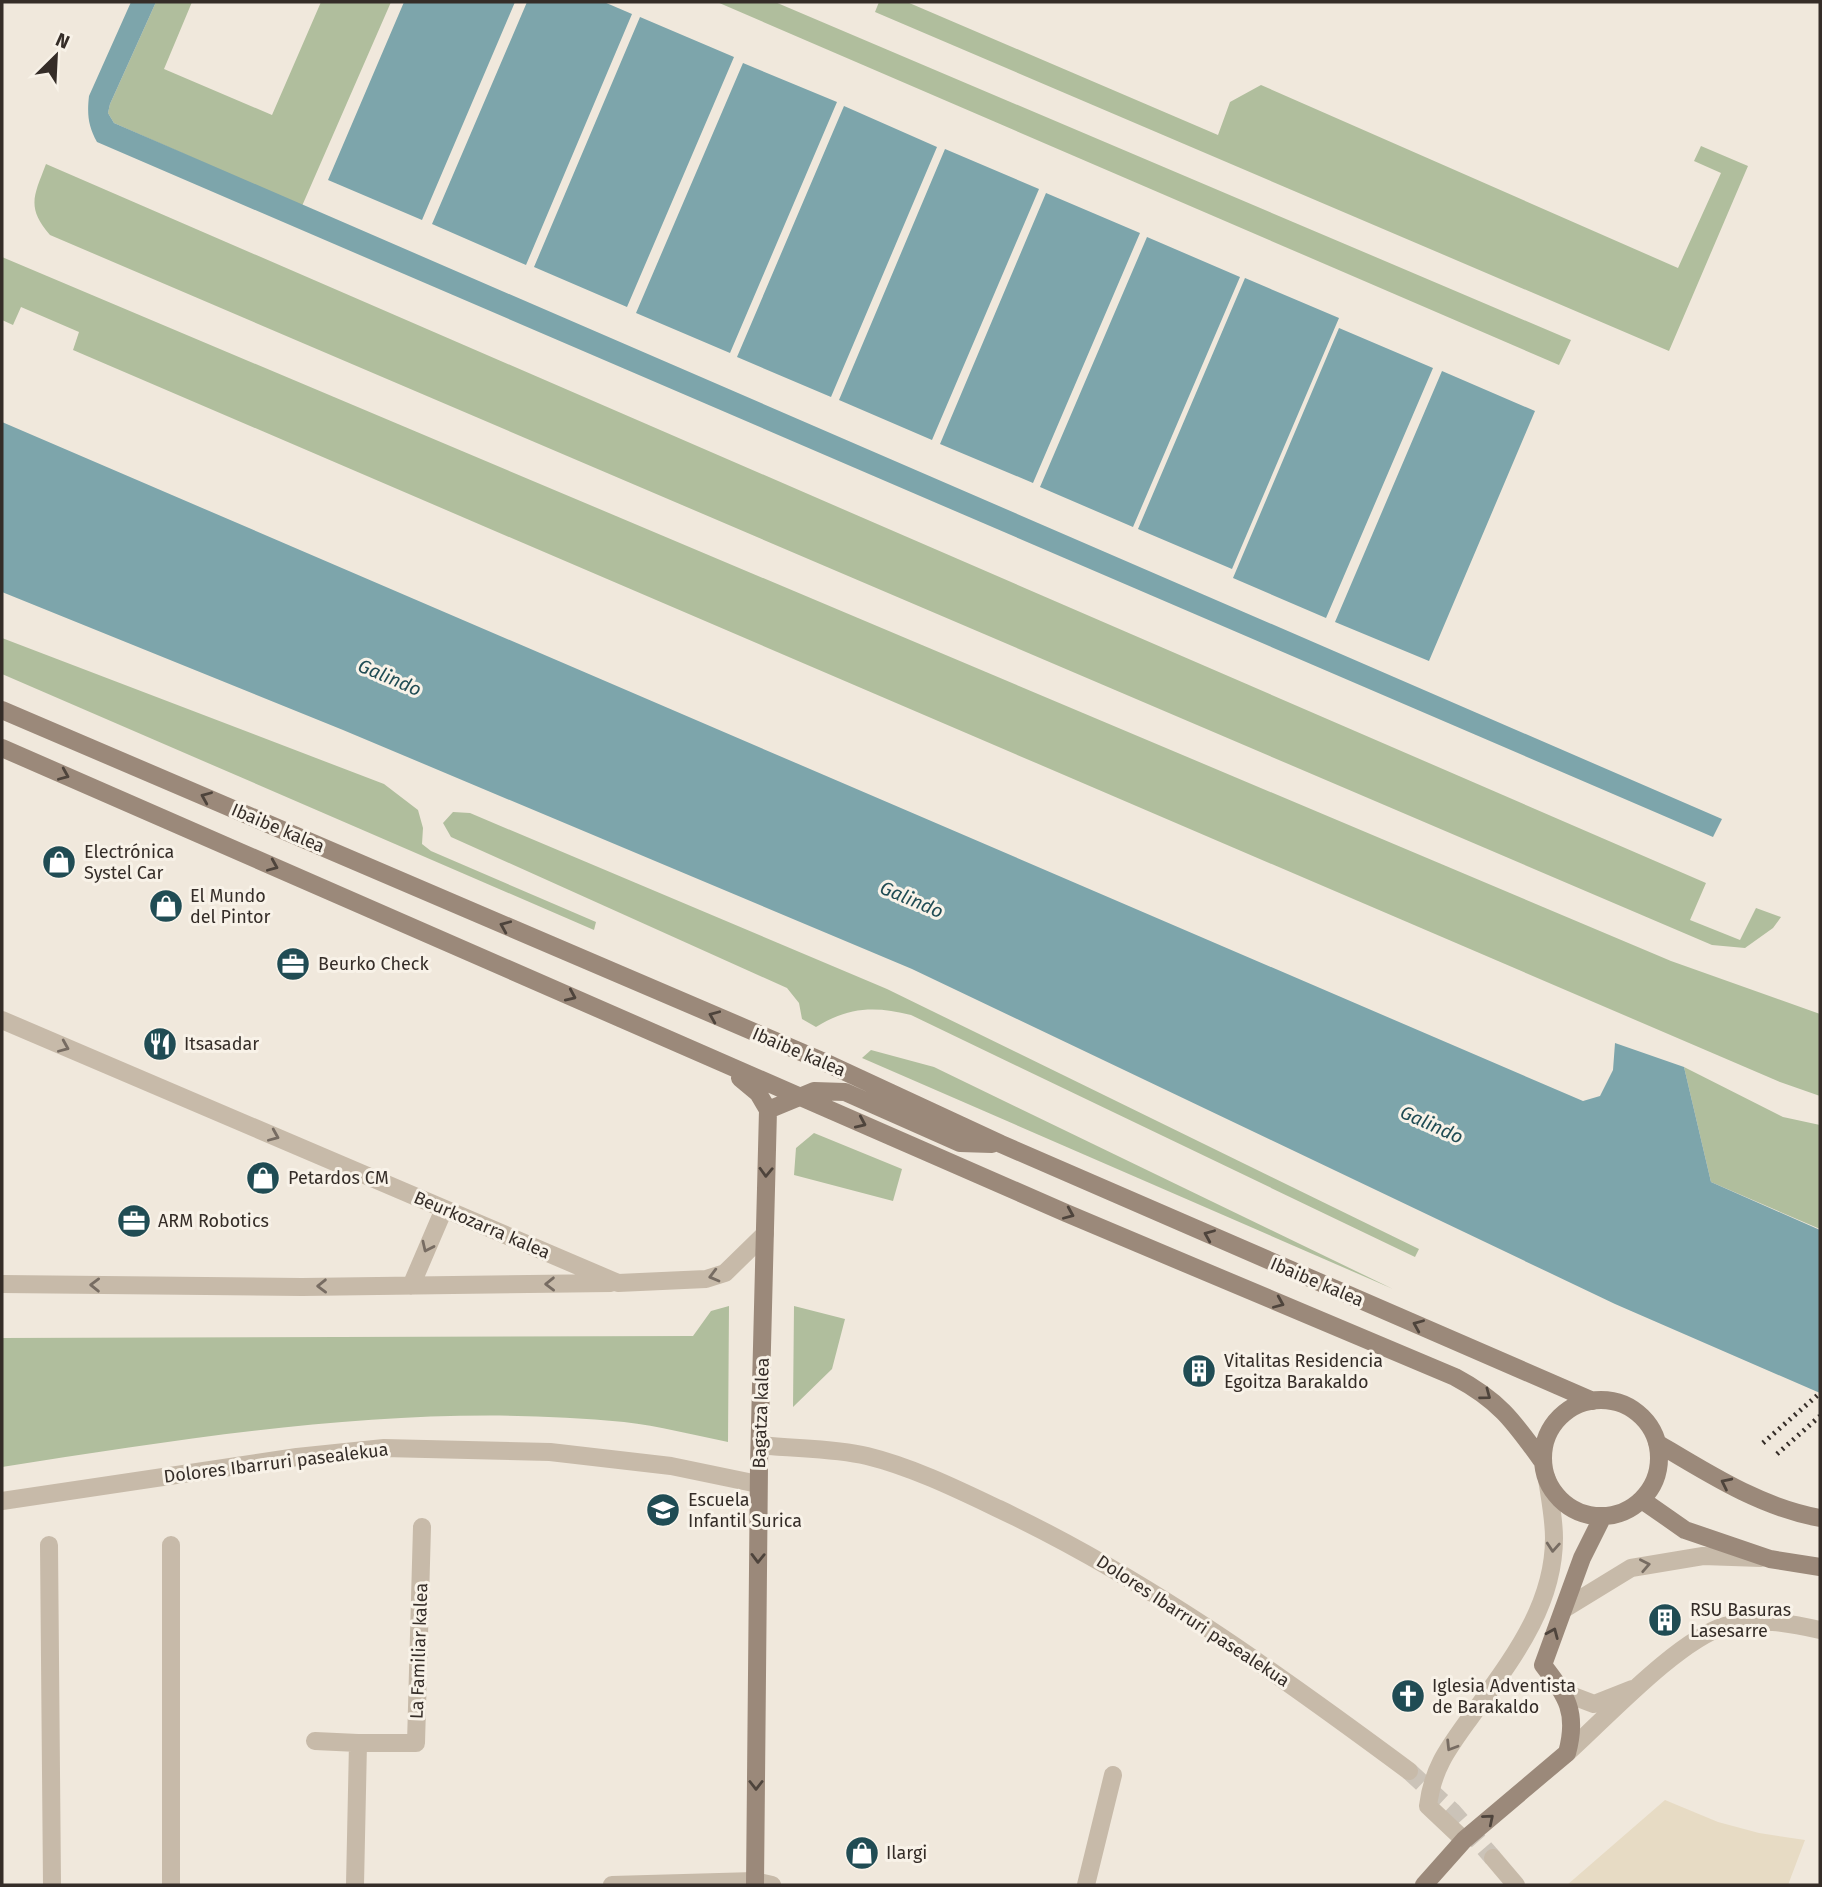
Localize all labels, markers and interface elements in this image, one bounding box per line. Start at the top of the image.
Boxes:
north arrow [21,21,91,91]
text: N [52,28,73,54]
water label: Galindo [355,654,425,701]
one-way arrow [57,767,70,781]
one-way arrow [200,792,212,806]
street label: Ibaibe kalea [228,799,328,857]
place label: Electrónica Systel Car [84,841,174,884]
shop icon: Electrónica Systel Car [40,843,78,881]
one-way arrow [266,858,278,872]
water label: Galindo [877,876,947,923]
place label: El Mundo del Pintor [190,885,270,928]
shop icon: El Mundo del Pintor [147,887,185,925]
one-way arrow [499,920,512,934]
office icon: Beurko Check [274,945,312,983]
place label: Beurko Check [318,953,429,975]
one-way arrow [564,988,576,1002]
one-way arrow [708,1010,720,1024]
street label: Ibaibe kalea [749,1023,849,1081]
restaurant icon: Itsasadar [141,1025,179,1063]
place label: Itsasadar [184,1033,259,1055]
one-way arrow [58,1038,70,1052]
water label: Galindo [1397,1100,1467,1149]
one-way arrow [853,1115,866,1129]
one-way arrow [266,1128,279,1142]
shop icon: Petardos CM [244,1159,282,1197]
one-way arrow [759,1166,774,1177]
place label: Petardos CM [288,1167,389,1189]
street label: Beurkozarra kalea [411,1186,553,1264]
office icon: ARM Robotics [115,1202,153,1240]
one-way arrow [1062,1206,1074,1220]
place label: ARM Robotics [158,1210,269,1232]
one-way arrow [1204,1229,1216,1243]
one-way arrow [421,1240,435,1252]
street label: Ibaibe kalea [1267,1253,1367,1311]
one-way arrow [708,1268,720,1283]
one-way arrow [544,1276,555,1291]
one-way arrow [89,1277,100,1292]
one-way arrow [316,1278,327,1294]
one-way arrow [1272,1294,1284,1308]
one-way arrow [1412,1319,1425,1333]
place label: Vitalitas Residencia Egoitza Barakaldo [1224,1350,1383,1393]
building icon: Vitalitas Residencia Egoitza Barakaldo [1180,1352,1218,1390]
street label: Bagatza kalea [748,1357,774,1469]
one-way arrow [1478,1387,1491,1400]
street label: Dolores Ibarruri pasealekua [162,1438,390,1488]
one-way arrow [1721,1478,1733,1492]
place label: Escuela Infantil Surica [688,1489,802,1532]
school or university icon: Escuela Infantil Surica [644,1491,682,1529]
one-way arrow [1546,1542,1561,1553]
street label: Dolores Ibarruri pasealekua [1092,1550,1294,1692]
one-way arrow [750,1553,766,1563]
one-way arrow [1639,1558,1651,1573]
street label: La Familiar kalea [406,1582,432,1720]
place label: RSU Basuras Lasesarre [1690,1599,1791,1642]
building icon: RSU Basuras Lasesarre [1646,1601,1684,1639]
one-way arrow [1545,1628,1559,1640]
place label: Iglesia Adventista de Barakaldo [1432,1675,1576,1718]
church icon: Iglesia Adventista de Barakaldo [1389,1677,1427,1715]
one-way arrow [1446,1739,1459,1752]
one-way arrow [748,1780,764,1791]
one-way arrow [1480,1815,1493,1827]
shop icon: Ilargi [843,1834,881,1872]
place label: Ilargi [886,1842,927,1864]

